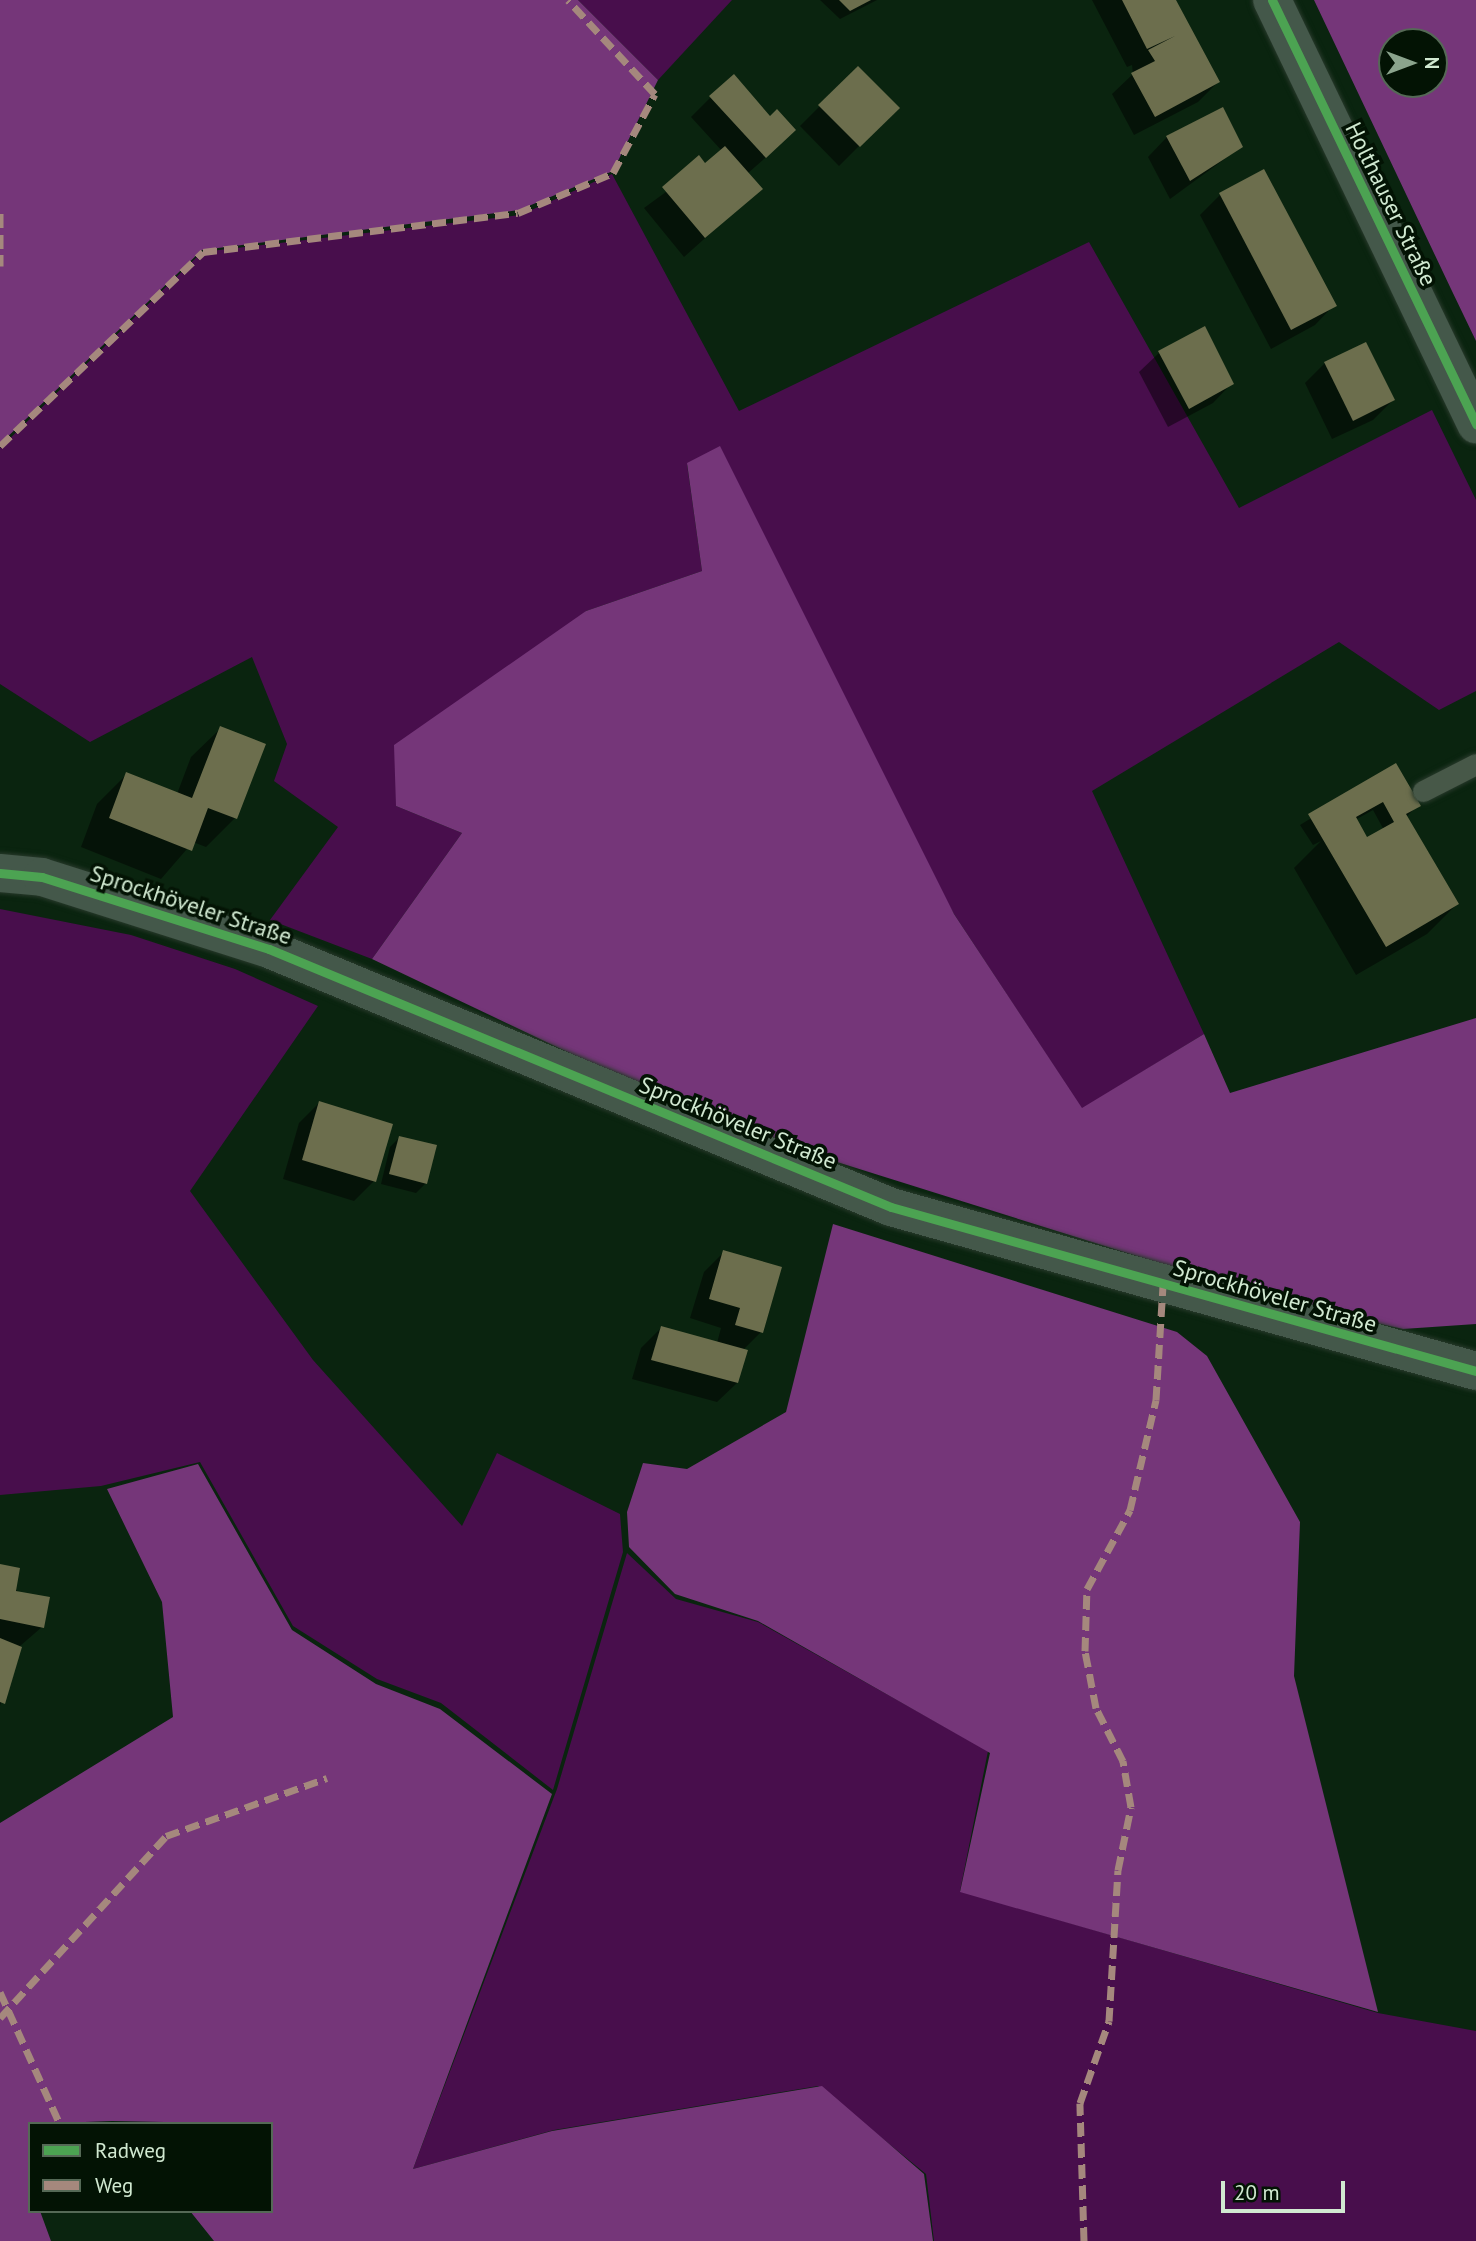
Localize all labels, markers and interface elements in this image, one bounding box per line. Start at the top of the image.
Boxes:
north arrow [1378,28,1448,98]
text: N [1420,57,1444,69]
street label: Holthauser Straße [1339,118,1443,290]
street label: Sprockhöveler Straße [87,859,295,951]
street label: Sprockhöveler Straße [635,1071,841,1175]
street label: Sprockhöveler Straße [1170,1254,1380,1338]
legend [28,2122,273,2213]
text: Radweg [95,2137,166,2164]
scale bar [1224,2168,1348,2212]
text: Weg [95,2172,133,2199]
text: 20 m [1234,2179,1280,2206]

